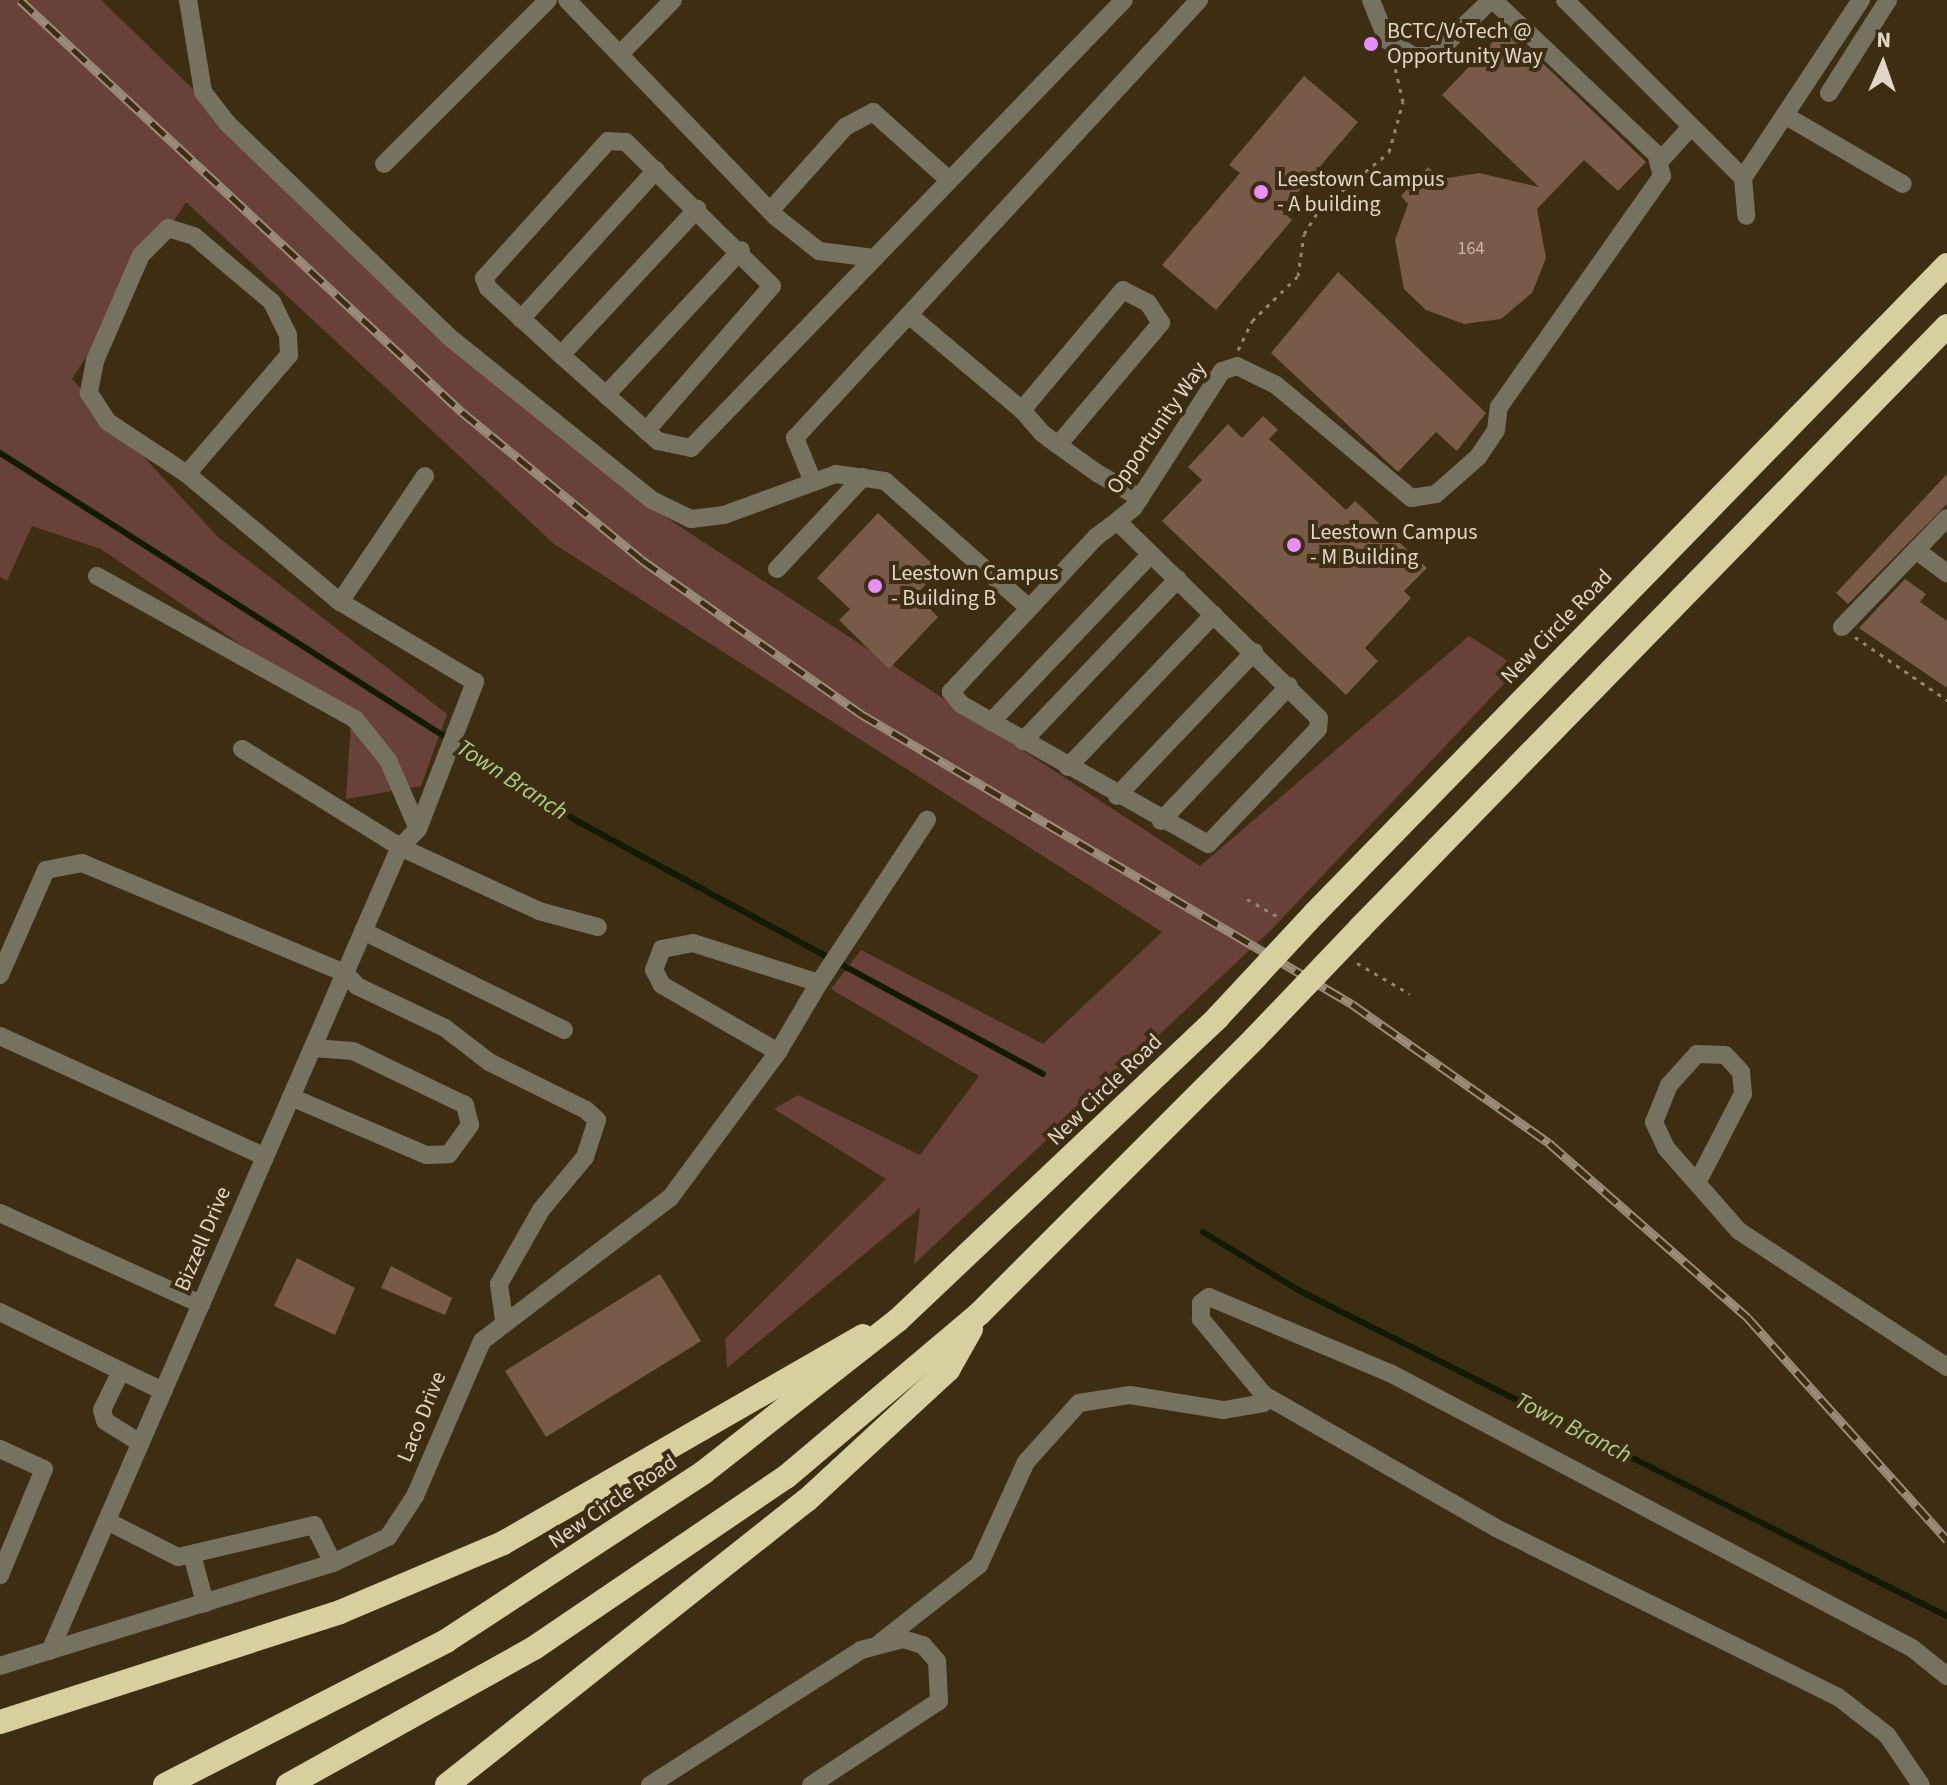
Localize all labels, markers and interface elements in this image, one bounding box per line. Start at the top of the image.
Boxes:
place label: BCTC/VoTech @ Opportunity Way [1387,18,1543,70]
north arrow [1843,24,1923,104]
text: N [1876,24,1892,56]
marker: BCTC/VoTech @ Opportunity Way [1362,35,1380,53]
place label: Leestown Campus - A building [1277,166,1445,218]
marker: Leestown Campus - A building [1252,183,1270,201]
house number: 164 [1458,238,1484,260]
street label: Opportunity Way [1101,357,1213,499]
place label: Leestown Campus - M Building [1310,519,1478,570]
marker: Leestown Campus - M Building [1285,536,1303,554]
place label: Leestown Campus - Building B [891,560,1059,612]
street label: New Circle Road [1496,564,1618,690]
marker: Leestown Campus - Building B [866,577,884,595]
water label: Town Branch [451,733,573,827]
street label: New Circle Road [1042,1029,1168,1151]
street label: Bizzell Drive [169,1183,237,1295]
street label: Laco Drive [392,1368,452,1466]
water label: Town Branch [1510,1386,1636,1470]
street label: New Circle Road [544,1449,682,1555]

